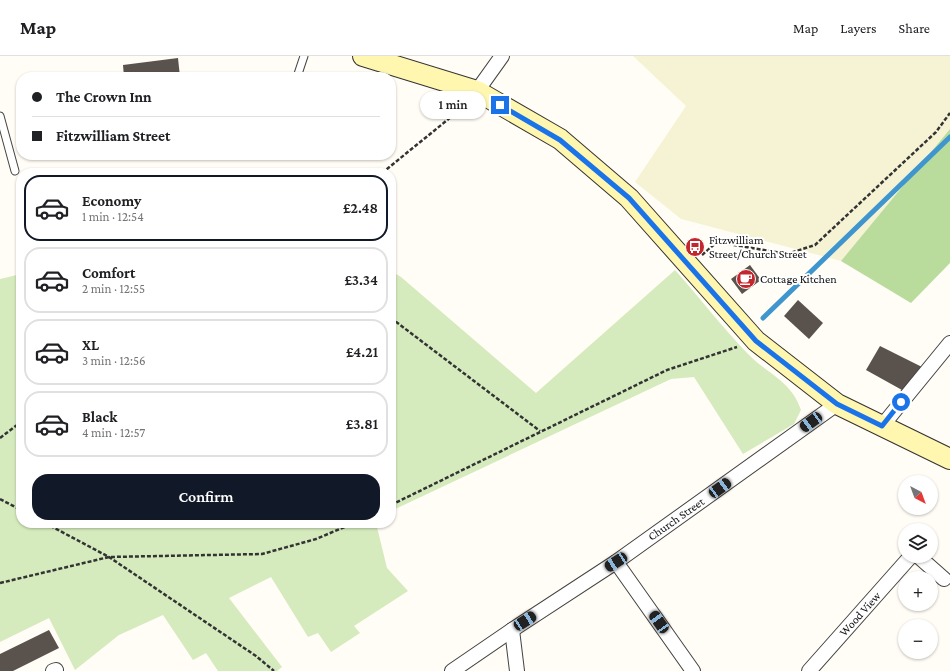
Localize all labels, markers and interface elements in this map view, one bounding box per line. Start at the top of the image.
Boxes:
text: Map [20,17,56,38]
text: Map [793,20,818,36]
text: Layers [840,20,877,36]
text: Share [899,20,930,36]
text: The Crown Inn [56,89,152,105]
callout: 1 min [420,91,486,119]
route end [491,96,509,114]
text: 1 min [439,97,467,112]
text: Fitzwilliam Street [56,128,170,144]
icon: car [34,190,70,226]
text: Economy [82,193,141,209]
text: £2.48 [343,200,378,216]
text: 1 min · 12:54 [82,209,144,224]
place label: Fitzwilliam Street/Church Street [709,233,808,261]
bus stop icon: Fitzwilliam Street/Church Street [684,236,706,258]
icon: car [34,262,70,298]
text: Comfort [82,265,136,281]
cafe icon: Cottage Kitchen [735,268,757,290]
text: £3.34 [344,272,378,288]
place label: Cottage Kitchen [760,272,837,286]
text: 2 min · 12:55 [82,281,145,296]
icon: car [34,334,70,370]
text: XL [82,337,99,353]
text: £4.21 [346,344,378,360]
text: 3 min · 12:56 [82,353,146,368]
route start [892,393,910,411]
icon: car [34,406,70,442]
text: Black [82,409,117,425]
car [798,410,824,434]
text: £3.81 [346,416,378,432]
text: 4 min · 12:57 [82,425,145,440]
button: Confirm [32,474,380,520]
north arrow [898,475,938,515]
map controls [898,475,938,659]
car [707,476,733,500]
street label: Church Street [645,494,708,544]
button: layers [898,523,938,563]
car [603,550,629,574]
button: + [898,571,938,611]
street label: Wood View [836,589,884,639]
car [512,609,538,633]
car [647,609,671,635]
button: − [898,619,938,659]

